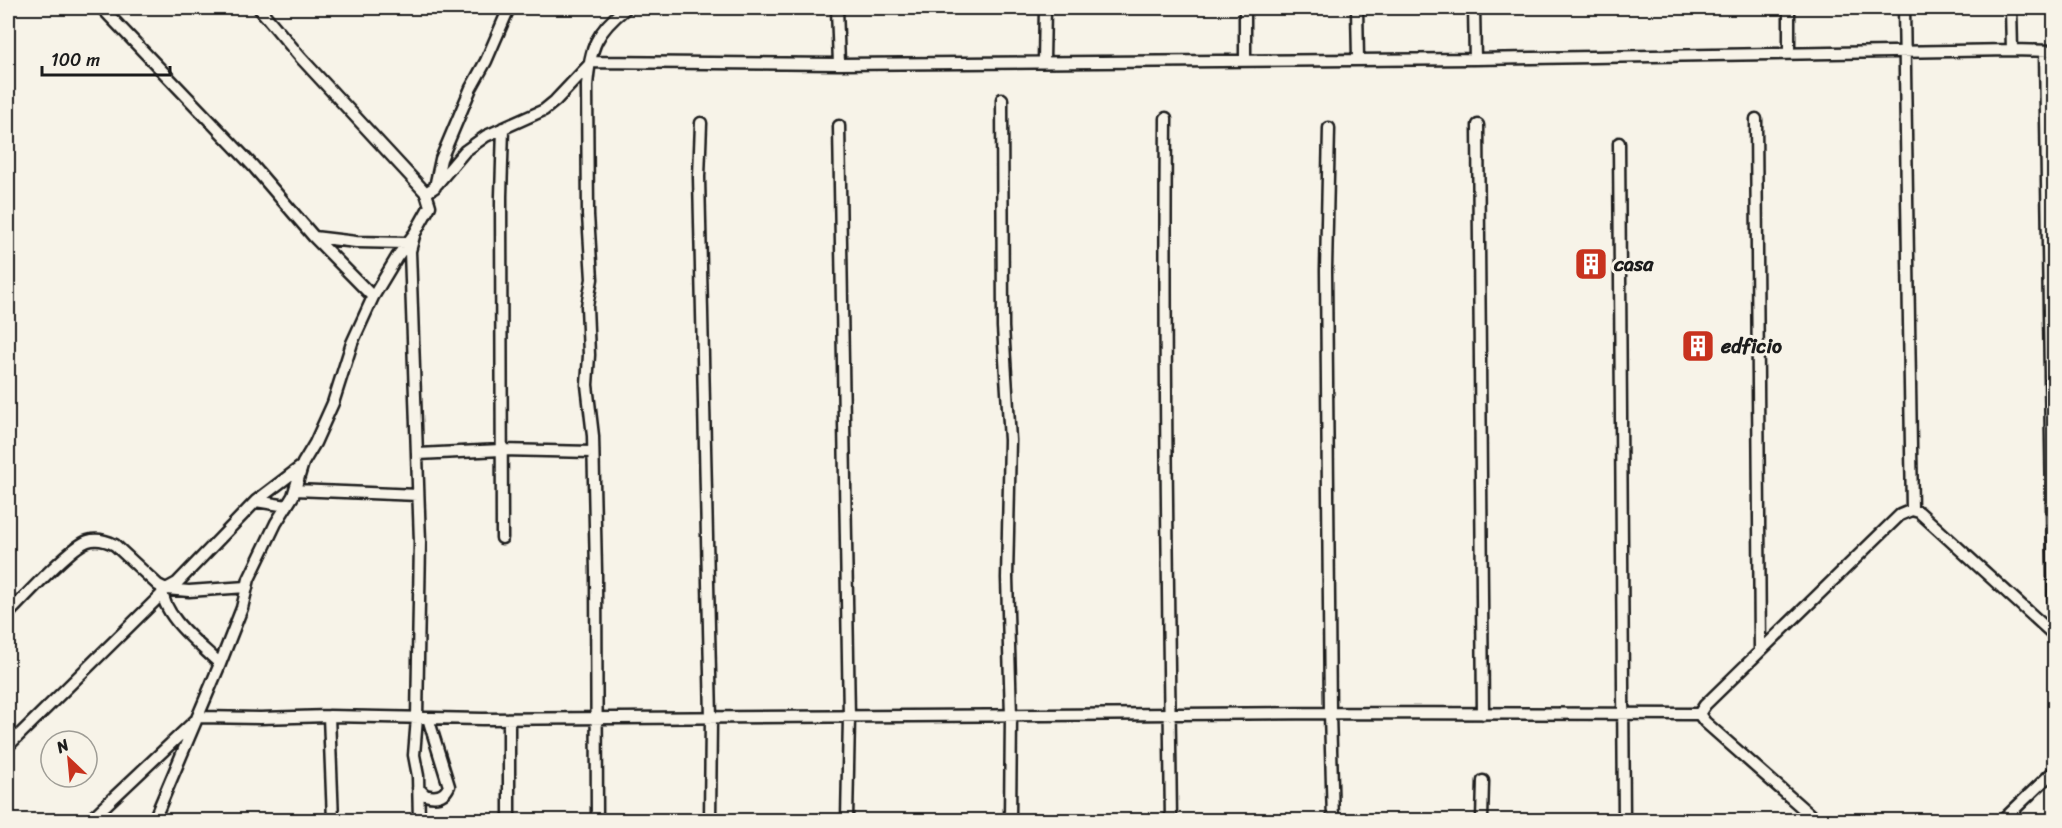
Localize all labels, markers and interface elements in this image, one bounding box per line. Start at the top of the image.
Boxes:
scale bar [42,39,170,77]
text: 100 m [51,44,100,76]
building icon: casa [1573,246,1609,282]
place label: casa [1613,247,1654,282]
building icon: edficio [1680,328,1716,364]
place label: edficio [1720,329,1782,364]
north arrow [39,729,99,789]
text: N [50,730,75,762]

